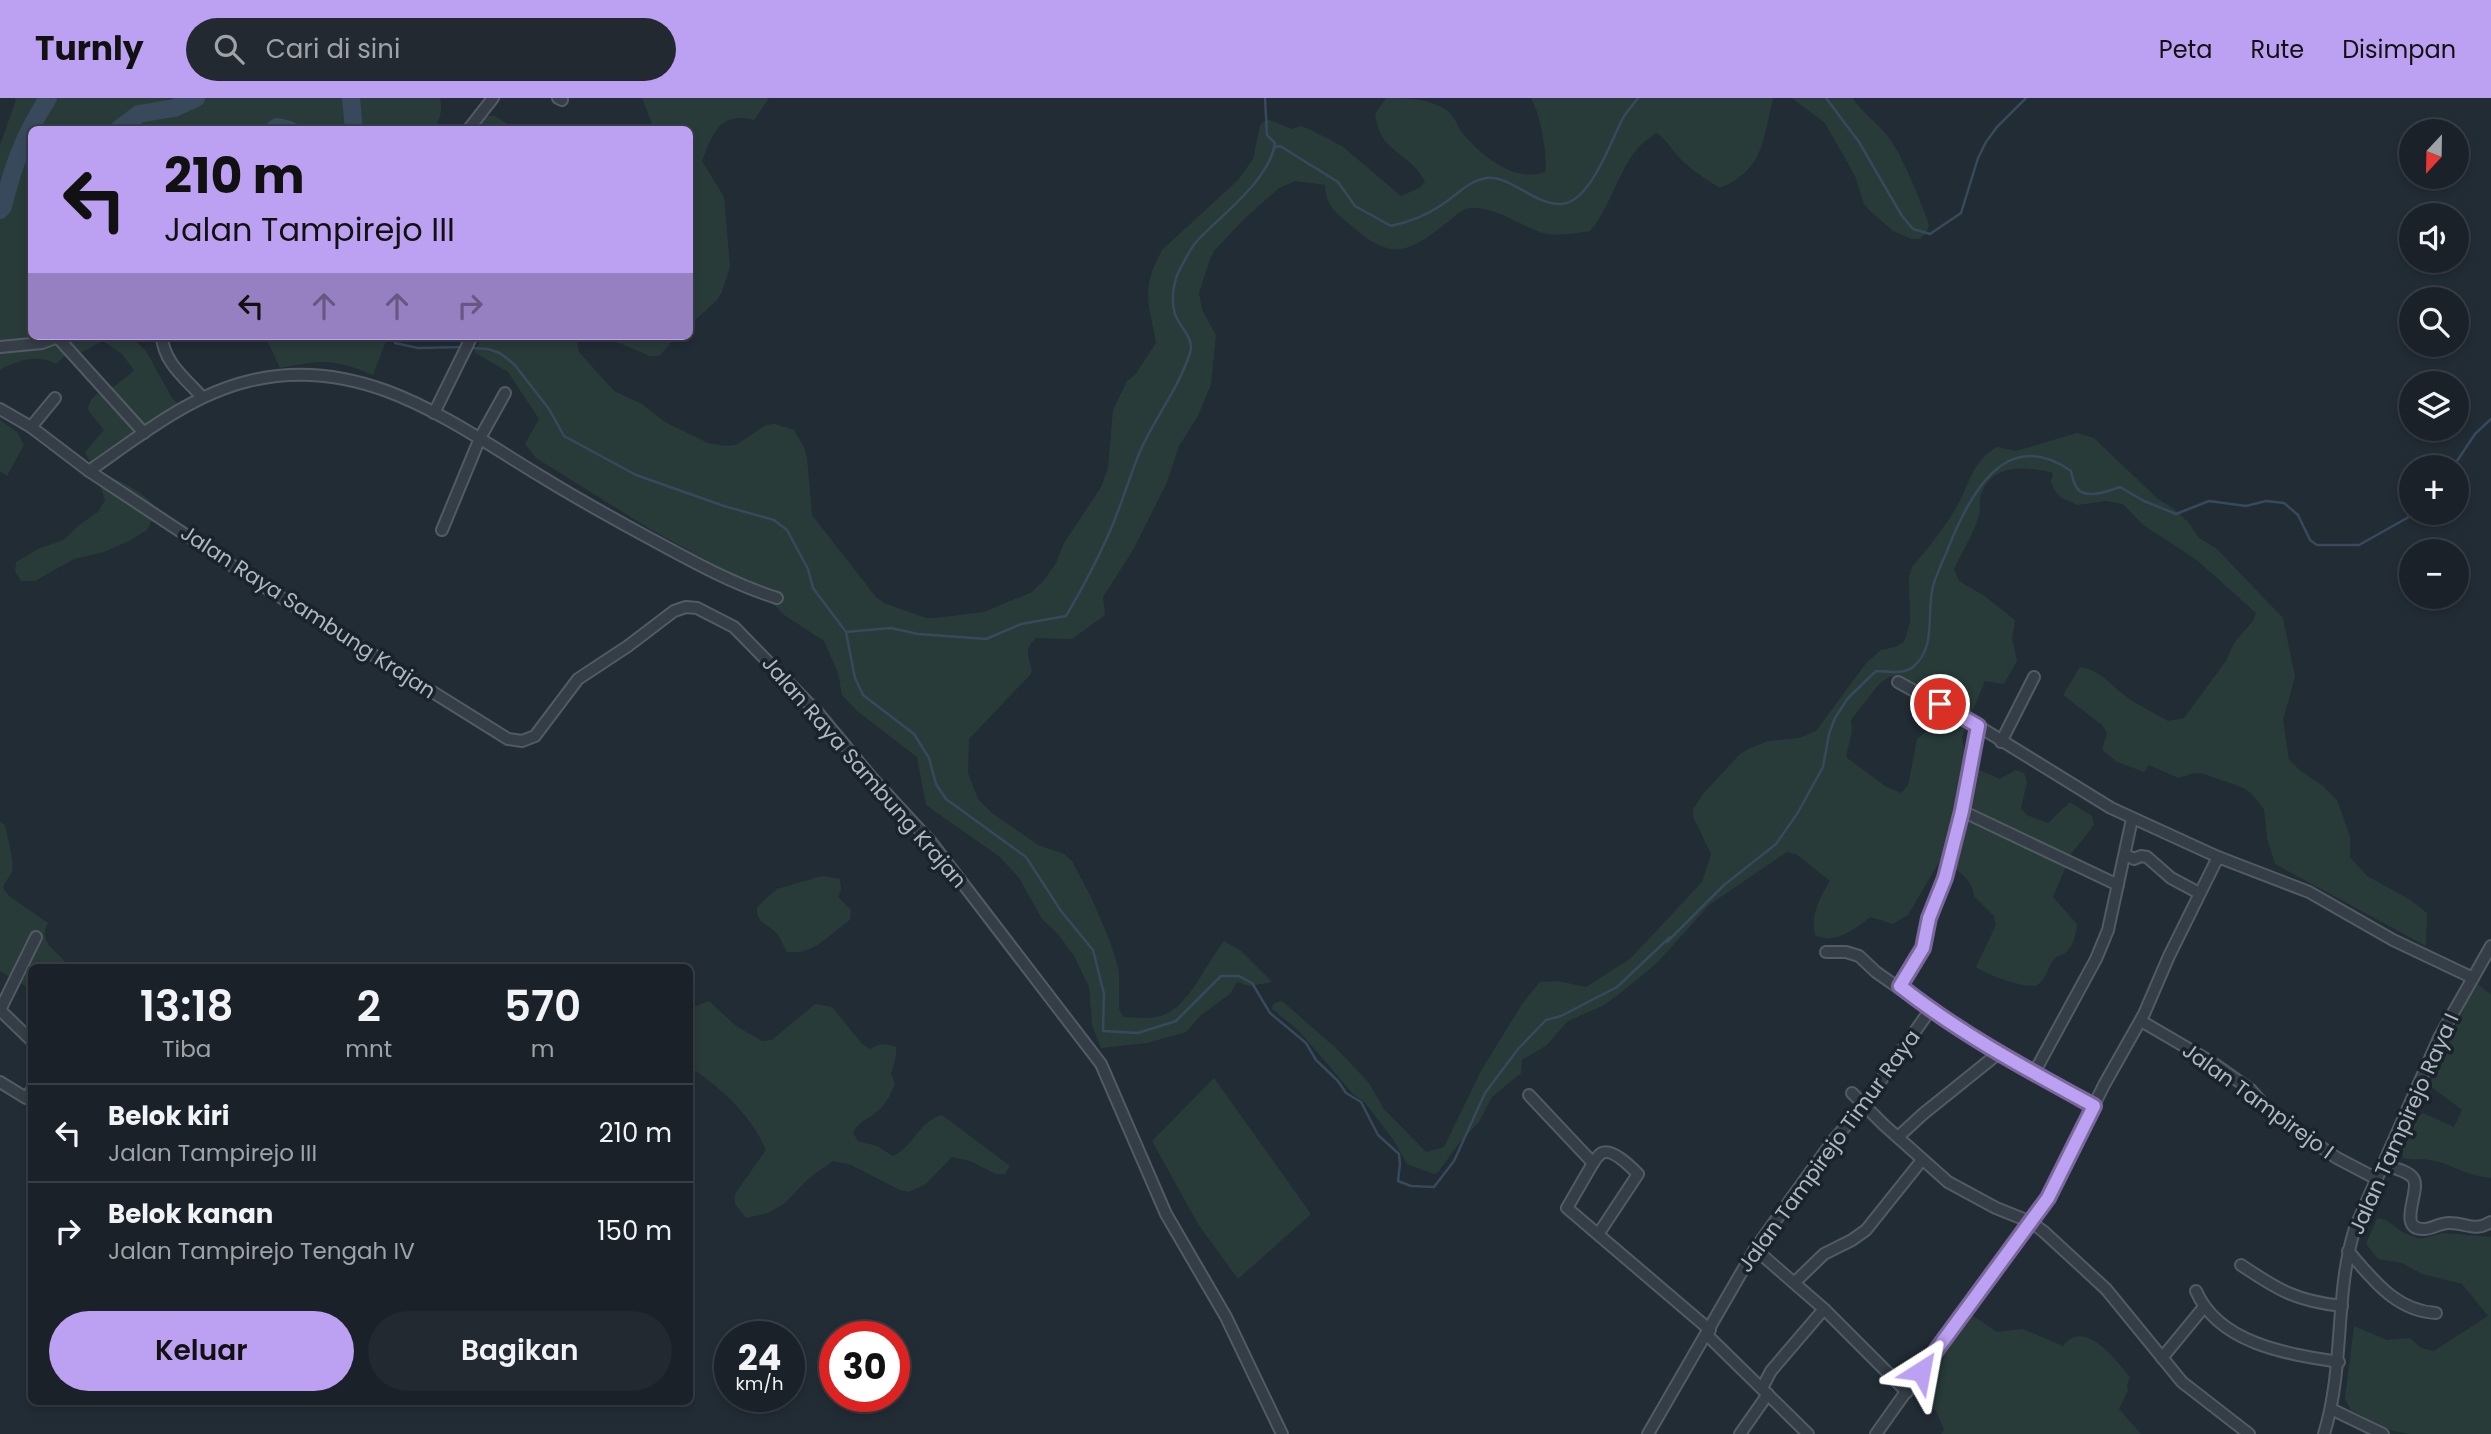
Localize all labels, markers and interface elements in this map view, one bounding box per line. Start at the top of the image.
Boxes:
search box [186,18,676,81]
text: Turnly [35,25,144,72]
icon: search [210,30,248,68]
text: Cari di sini [266,31,400,67]
text: Peta [2159,33,2213,66]
text: Rute [2251,33,2304,66]
text: Disimpan [2342,33,2456,66]
north arrow [2399,119,2469,189]
map controls [2399,119,2469,609]
text: 210 m [164,142,305,210]
icon: left [49,154,140,245]
button: sound [2399,203,2469,273]
text: Jalan Tampirejo III [164,207,455,252]
icon: left [232,287,270,325]
icon: ahead [305,287,343,325]
icon: ahead [378,287,416,325]
icon: right [451,287,489,325]
button: search [2399,287,2469,357]
button: layers [2399,371,2469,441]
button: + [2399,455,2469,525]
street label: Jalan Raya Sambung Krajan [175,518,441,705]
button: − [2399,539,2469,609]
street label: Jalan Raya Sambung Krajan [755,649,973,894]
pin [1910,674,1970,734]
icon: arrive [1921,685,1959,723]
text: 13:18 [140,977,233,1036]
text: 2 [357,977,381,1036]
text: 570 [504,977,581,1036]
street label: Jalan Tampirejo Raya I [2342,1009,2465,1239]
street label: Jalan Tampirejo Timur Raya [1731,1023,1927,1278]
text: Tiba [162,1033,211,1065]
text: mnt [345,1033,392,1065]
text: m [531,1033,554,1065]
street label: Jalan Tampirejo I [2177,1036,2340,1165]
text: Belok kiri [108,1098,230,1134]
icon: left [49,1114,87,1152]
text: 210 m [599,1115,672,1151]
text: Jalan Tampirejo III [108,1137,317,1169]
text: Belok kanan [108,1196,273,1232]
icon: right [49,1212,87,1250]
text: 150 m [597,1213,672,1249]
text: Jalan Tampirejo Tengah IV [108,1235,415,1267]
button: Keluar [49,1311,354,1391]
button: Bagikan [368,1311,672,1391]
speed limit sign: 30 [819,1321,910,1412]
text: 24 [738,1333,781,1382]
position arrow [1884,1334,1958,1408]
text: km/h [736,1371,783,1396]

